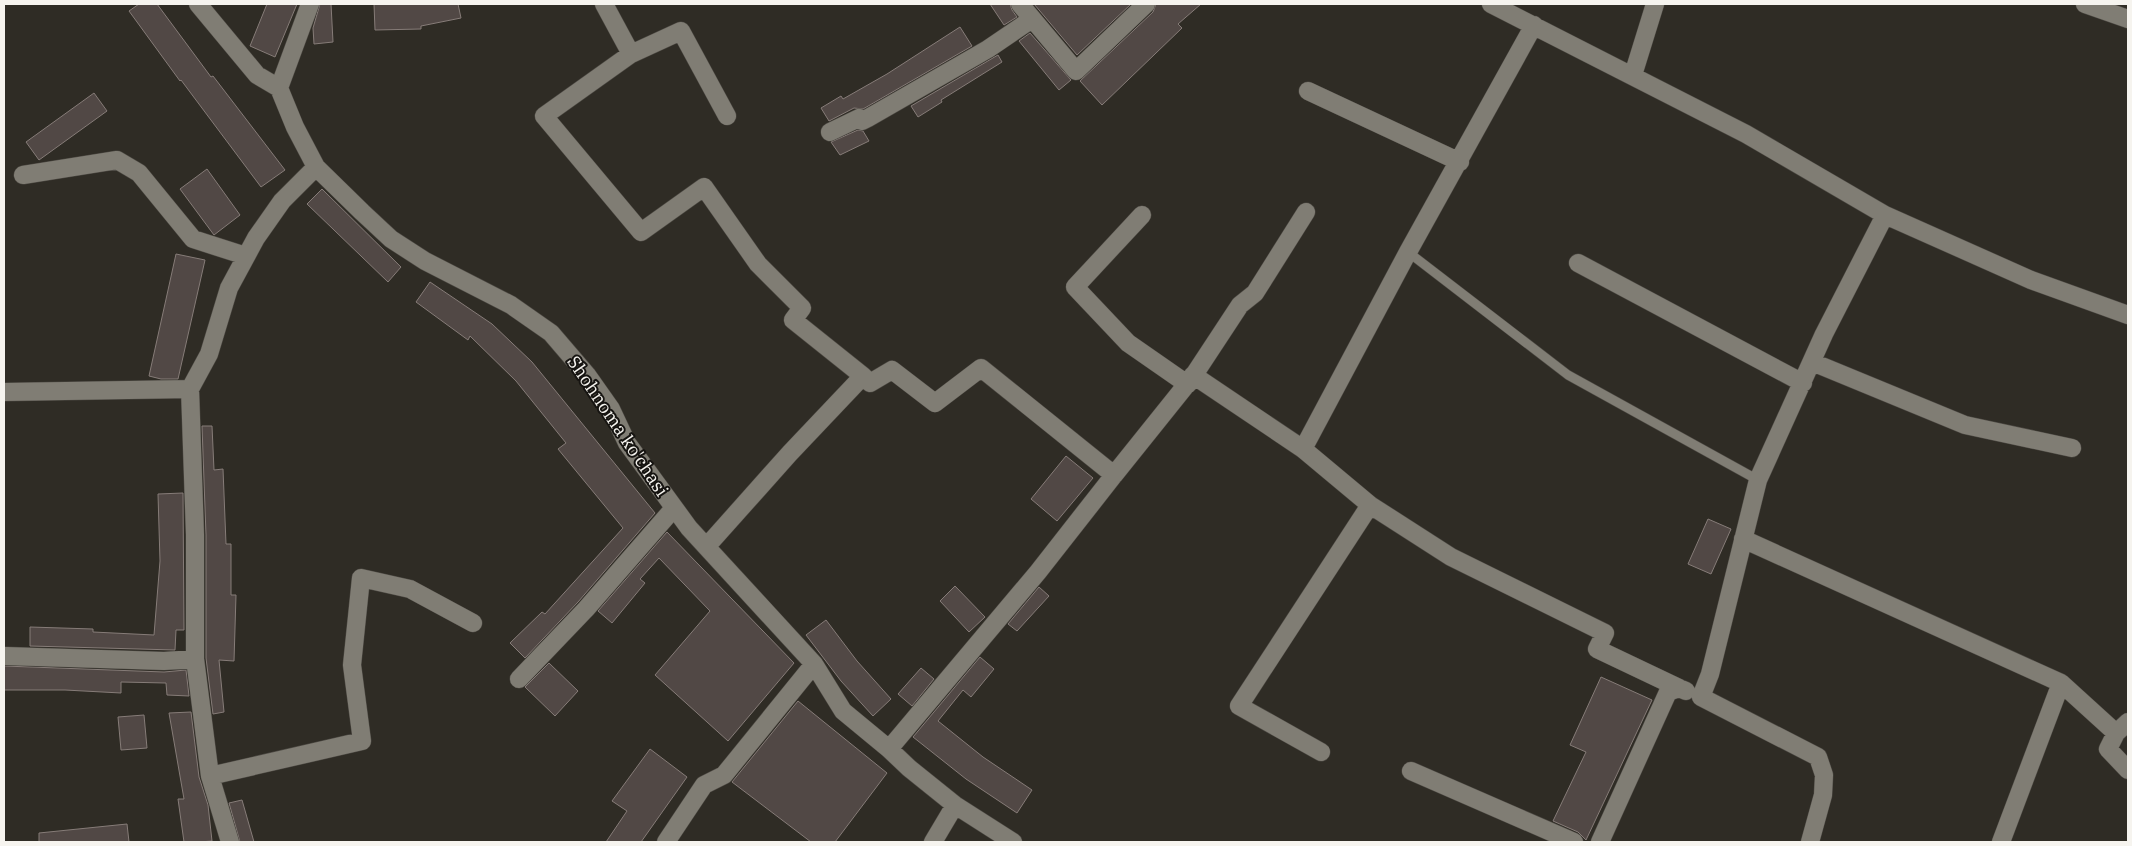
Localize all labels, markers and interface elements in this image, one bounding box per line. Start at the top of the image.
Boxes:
street label: Shohnoma ko'chasi [562,351,674,501]

